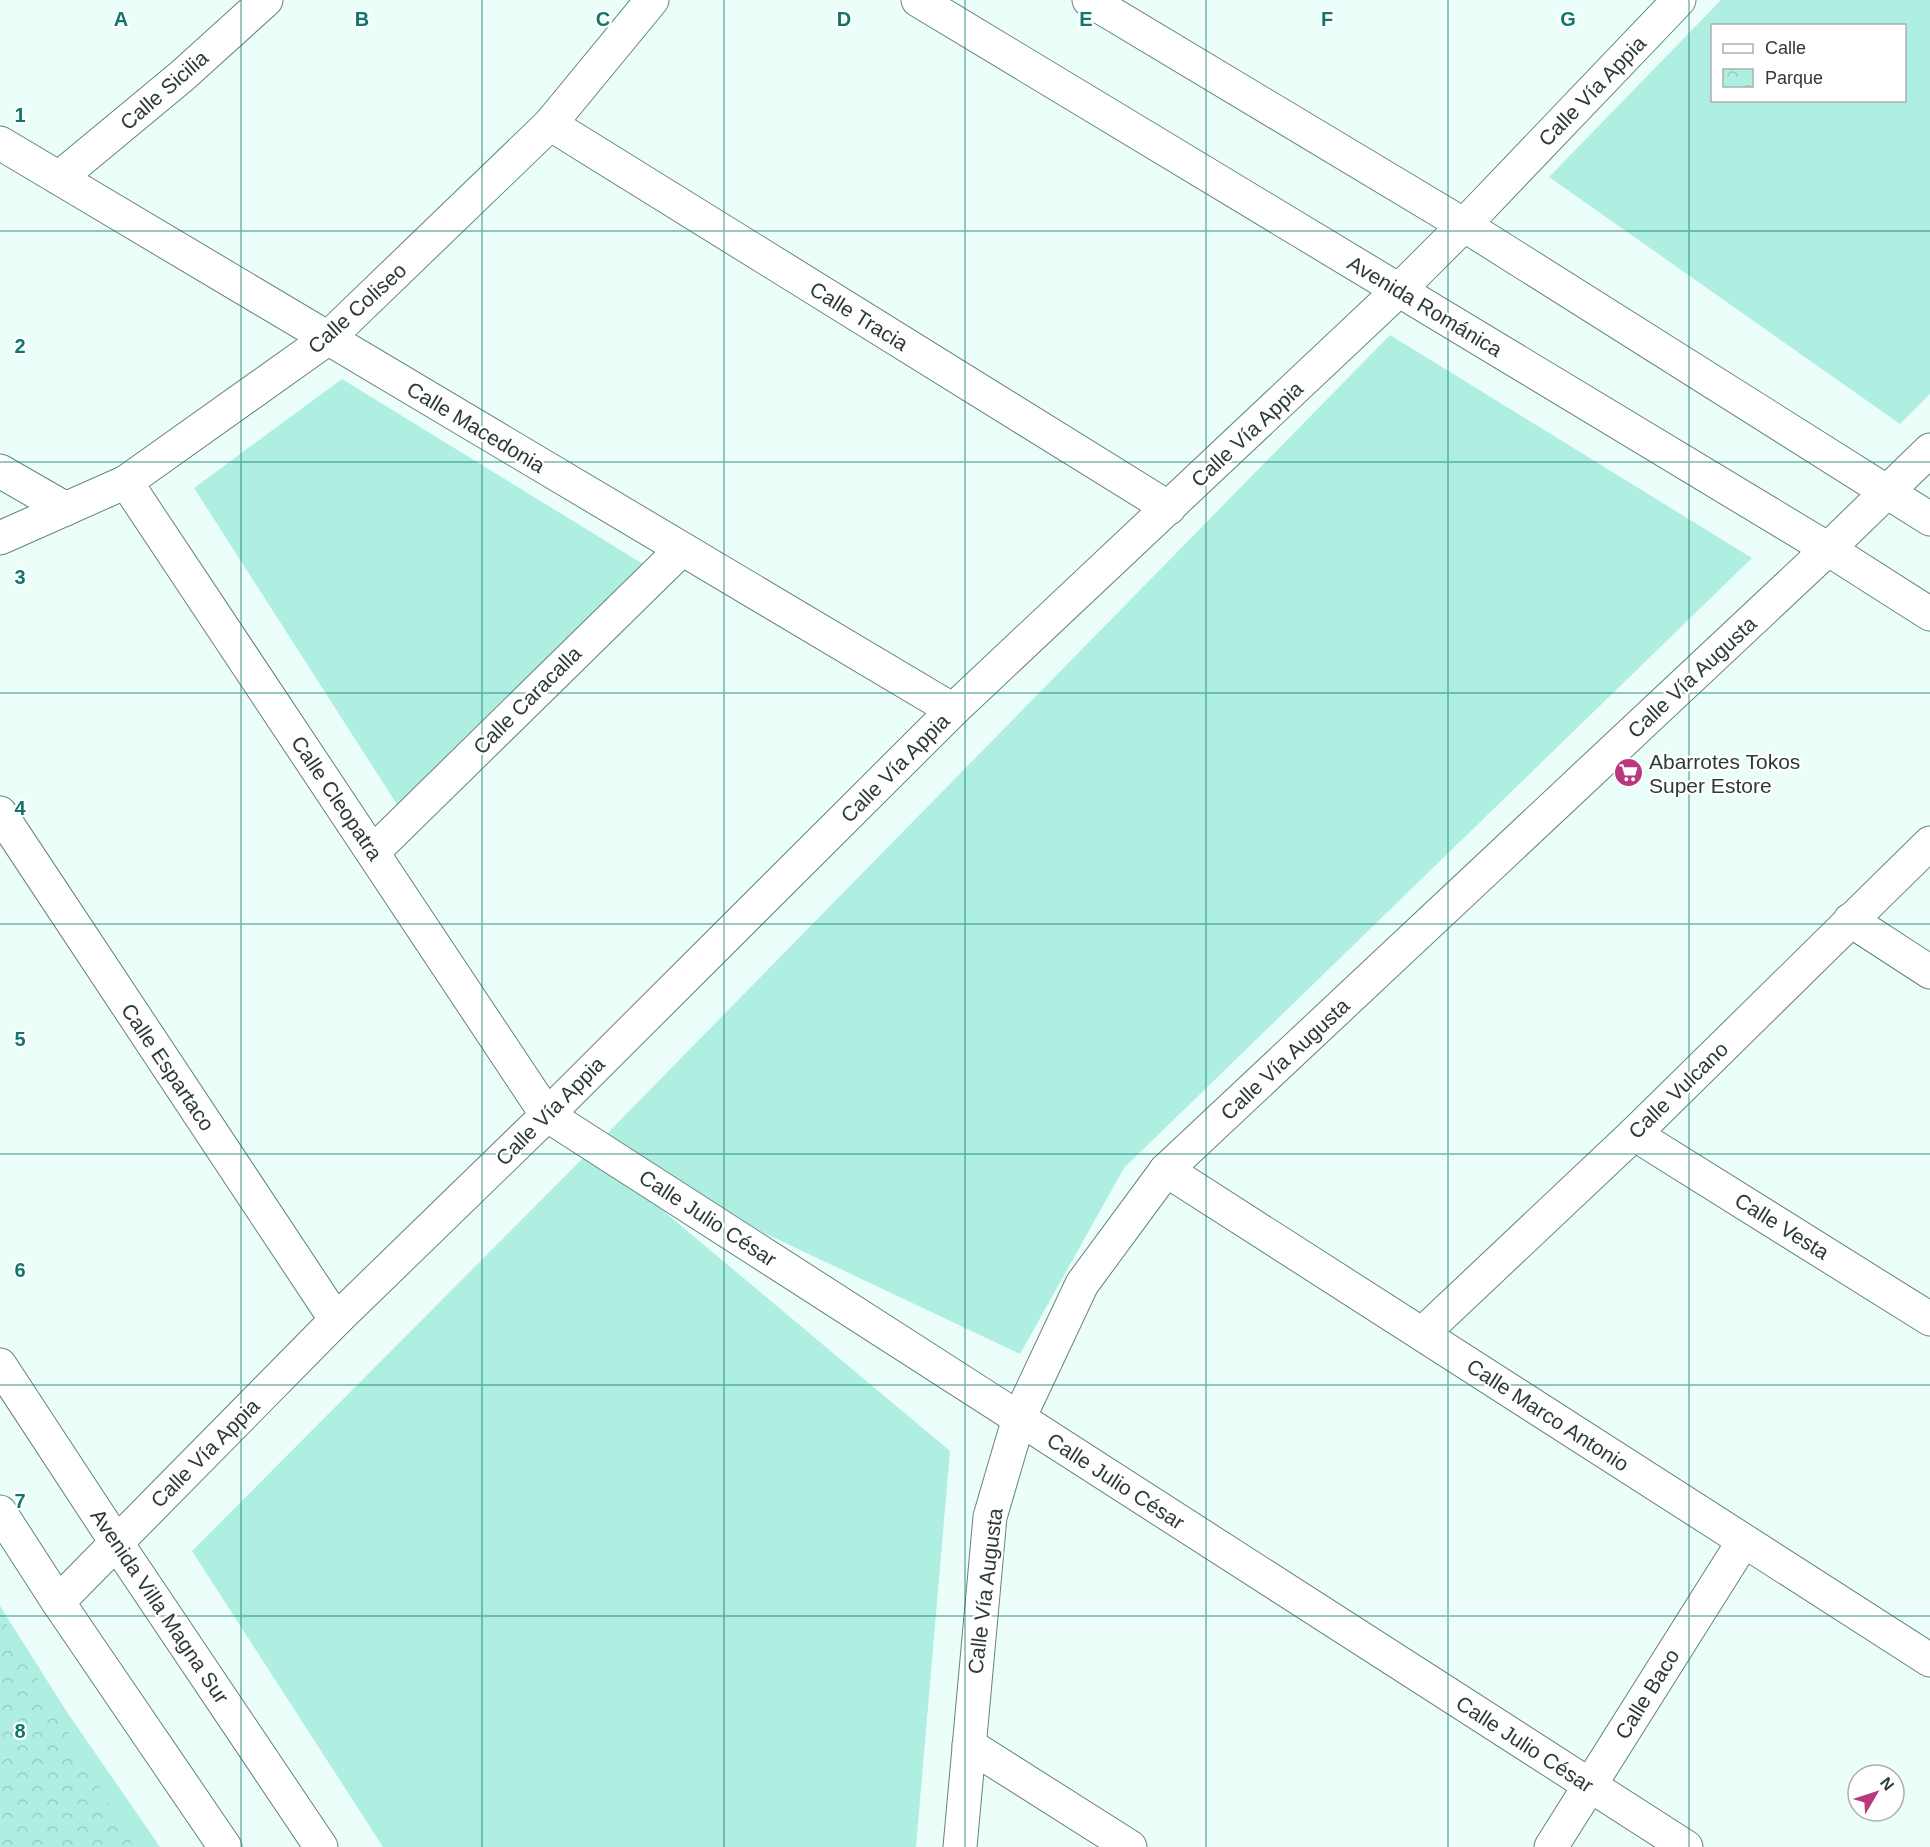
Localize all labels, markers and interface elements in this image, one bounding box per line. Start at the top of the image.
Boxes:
text: A [114,8,128,30]
text: B [355,8,369,30]
text: C [596,8,610,30]
text: D [837,8,851,30]
text: E [1079,8,1093,30]
text: F [1321,8,1333,30]
text: G [1560,8,1576,30]
legend [1711,24,1906,102]
street label: Calle Vía Appia [1534,31,1650,151]
text: Calle [1765,38,1806,58]
street label: Calle Sicilia [115,46,213,134]
text: Parque [1765,68,1823,88]
text: 1 [14,104,26,126]
street label: Avenida Románica [1344,251,1507,361]
street label: Calle Coliseo [303,258,411,358]
street label: Calle Tracia [806,277,912,355]
text: 2 [14,335,26,357]
street label: Calle Vía Appia [1187,376,1308,491]
street label: Calle Macedonia [403,377,549,477]
text: 3 [14,566,26,588]
street label: Calle Vía Augusta [1623,611,1761,742]
street label: Calle Caracalla [469,641,586,758]
street label: Calle Vía Appia [836,709,954,827]
street label: Calle Cleopatra [287,732,387,865]
place label: Abarrotes Tokos Super Estore [1649,750,1800,797]
supermarket icon: Abarrotes Tokos Super Estore [1612,757,1644,789]
text: 4 [14,797,26,819]
street label: Calle Vía Augusta [1216,993,1354,1124]
street label: Calle Espartaco [117,999,219,1135]
text: 5 [14,1028,26,1050]
street label: Calle Vulcano [1624,1037,1732,1143]
street label: Calle Vía Appia [491,1052,609,1170]
street label: Calle Julio César [635,1165,781,1271]
street label: Calle Vesta [1731,1188,1833,1264]
text: 6 [14,1259,26,1281]
street label: Calle Marco Antonio [1463,1354,1633,1476]
street label: Calle Vía Appia [146,1394,264,1512]
street label: Calle Julio César [1043,1428,1189,1534]
text: 7 [14,1490,26,1512]
street label: Avenida Villa Magna Sur [86,1505,234,1707]
street label: Calle Vía Augusta [963,1506,1007,1675]
street label: Calle Baco [1610,1645,1684,1743]
street label: Calle Julio César [1452,1691,1598,1797]
text: 8 [14,1720,26,1742]
north arrow [1846,1763,1906,1823]
text: N [1877,1774,1898,1794]

